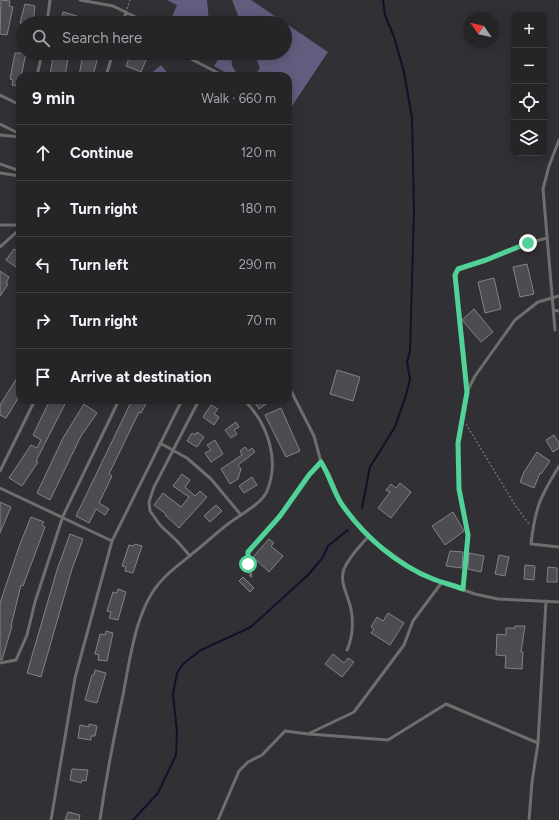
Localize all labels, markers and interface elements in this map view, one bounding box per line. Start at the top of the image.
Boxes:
north arrow [463,12,499,48]
map controls [511,12,547,156]
button: + [511,12,547,48]
search box [16,16,292,60]
icon: search [30,27,52,49]
text: Search here [62,29,142,47]
button: − [511,48,547,84]
button: locate [511,84,547,120]
text: 9 min [32,88,75,108]
text: Walk · 660 m [201,91,276,106]
button: layers [511,120,547,156]
icon: ahead [32,142,54,164]
text: Continue [70,144,133,162]
text: 120 m [241,145,276,160]
icon: right [32,198,54,220]
text: Turn right [70,200,138,218]
text: 180 m [240,201,276,216]
route end [519,234,537,252]
icon: left [32,254,54,276]
text: Turn left [70,256,128,274]
text: 290 m [239,257,276,272]
icon: right [32,310,54,332]
text: Turn right [70,312,138,330]
text: 70 m [246,313,276,328]
icon: arrive [32,366,54,388]
text: Arrive at destination [70,368,211,386]
route start [239,555,257,573]

